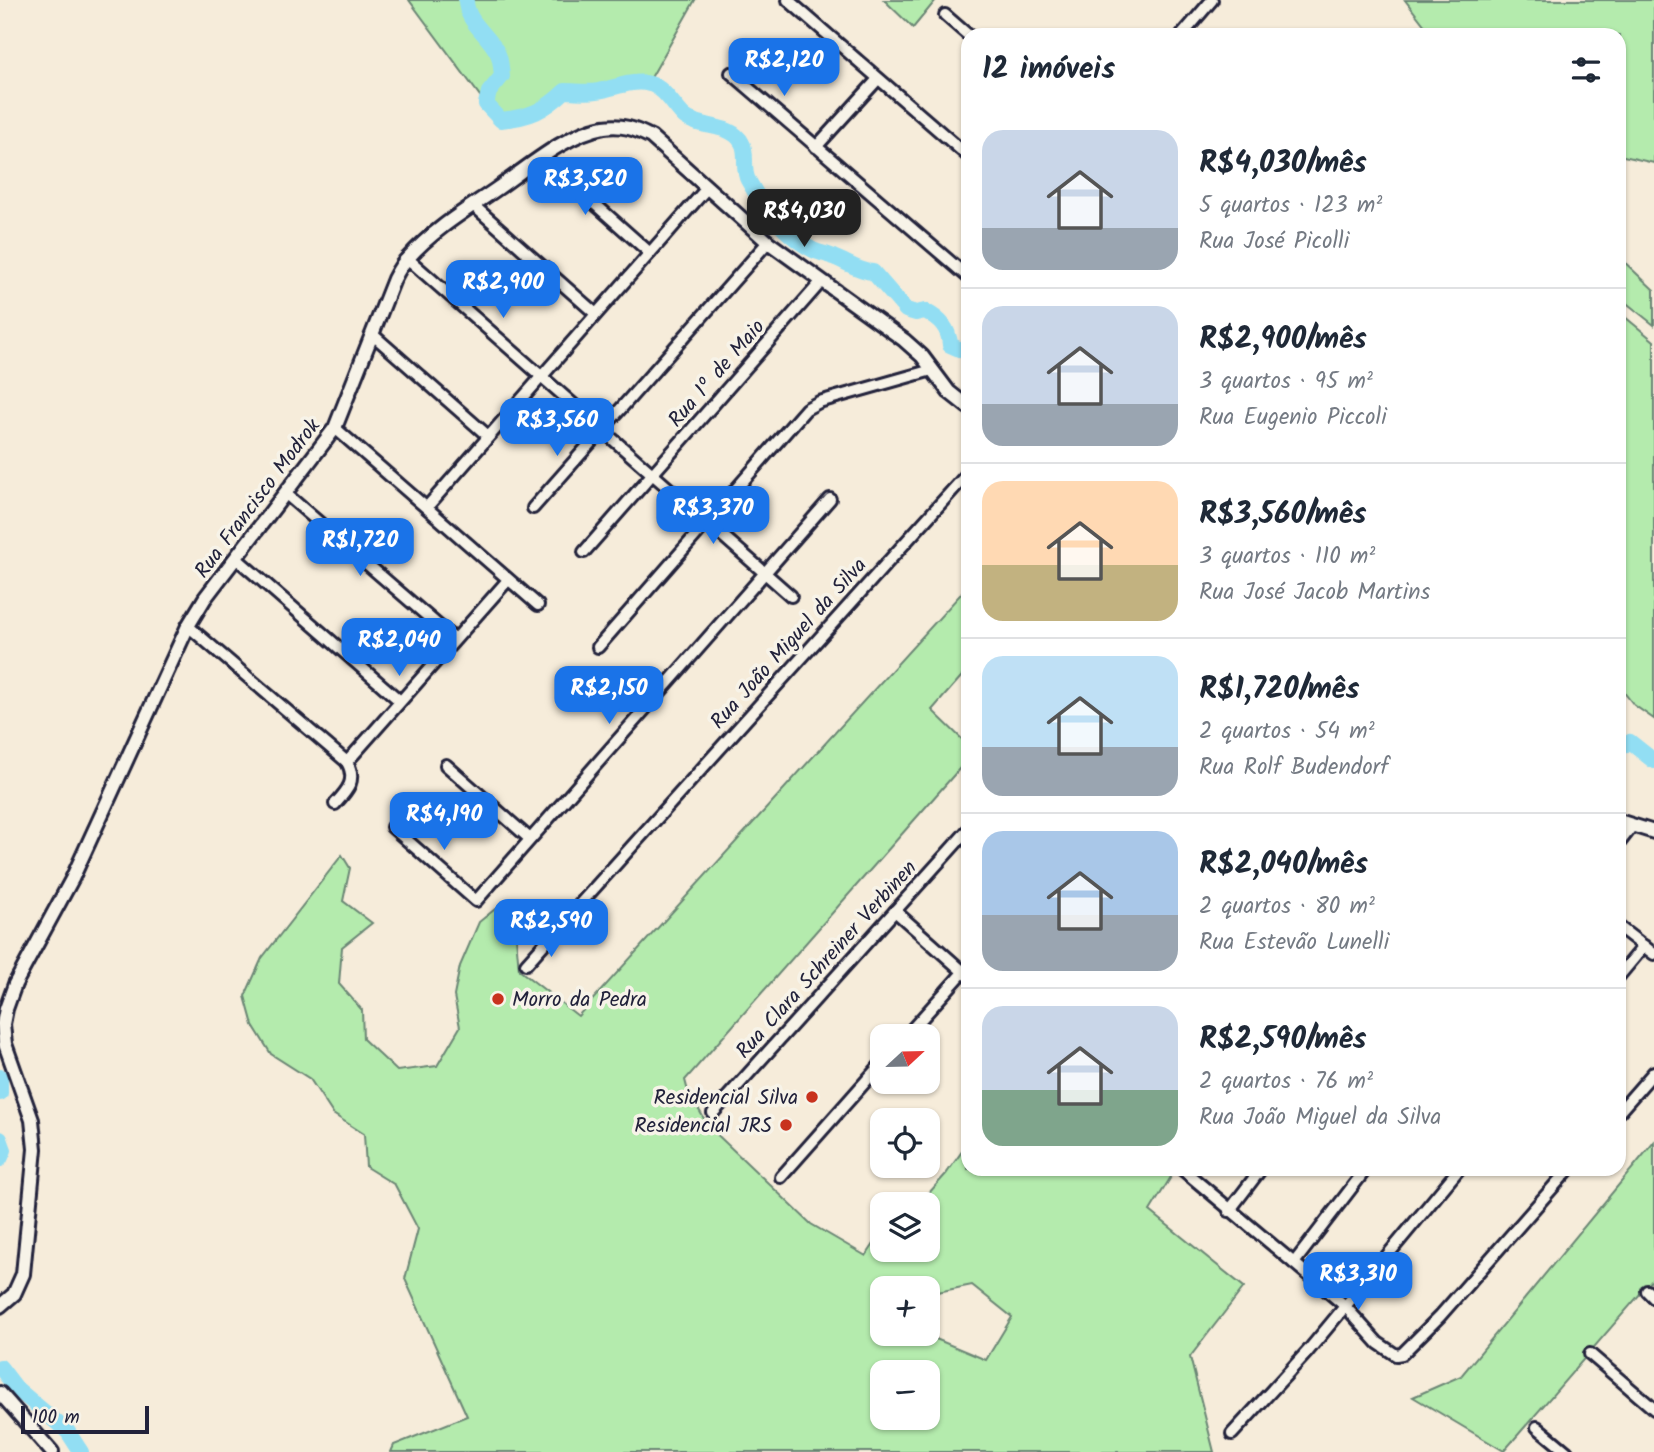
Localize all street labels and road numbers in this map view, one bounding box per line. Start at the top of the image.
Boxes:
street label: Rua 1º de Maio [661,312,774,436]
street label: Rua Francisco Modrok [187,412,330,586]
street label: Rua João Miguel da Silva [703,551,875,737]
street label: Rua Clara Schreiner Verbinen [729,853,926,1067]

